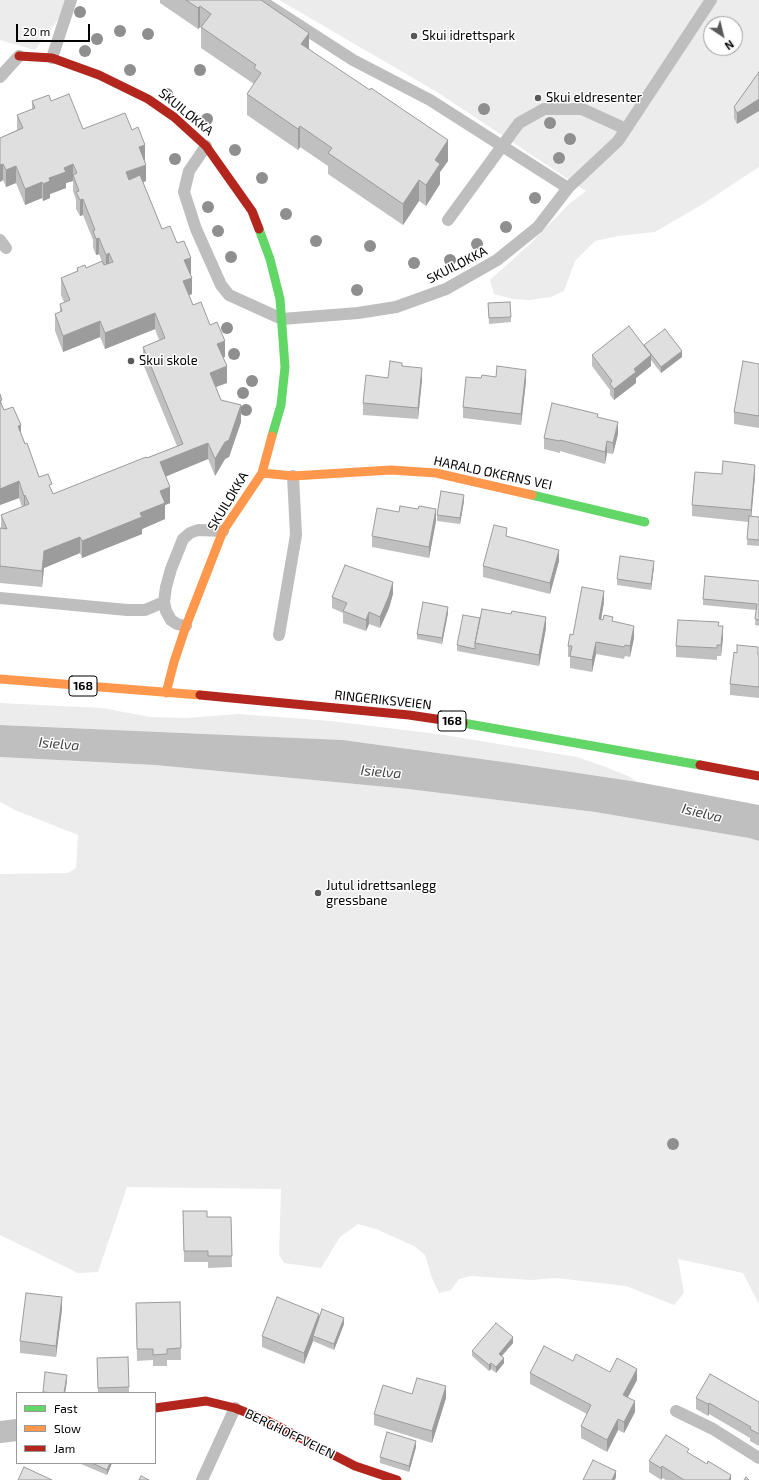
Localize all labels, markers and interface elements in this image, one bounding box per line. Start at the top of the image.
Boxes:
scale bar [18,16,92,42]
north arrow [703,16,743,56]
text: 20 m [23,24,50,38]
place label: Skui idrettspark [422,28,515,44]
marker: Skui idrettspark [409,31,419,41]
text: N [723,38,737,53]
street label: SKUILØKKA [156,85,216,139]
place label: Skui eldresenter [546,90,642,106]
marker: Skui eldresenter [533,93,543,103]
street label: SKUILØKKA [424,243,490,287]
place label: Skui skole [139,353,198,369]
marker: Skui skole [126,356,136,366]
street label: HARALD ØKERNS VEI [432,453,554,493]
street label: SKUILØKKA [204,469,252,533]
road number: 168 [69,676,97,696]
street label: RINGERIKSVEIEN [334,687,432,713]
road number: 168 [438,711,466,731]
water label: Isielva [38,734,80,754]
water label: Isielva [360,762,402,782]
water label: Isielva [680,800,724,826]
place label: Jutul idrettsanlegg gressbane [326,878,436,909]
marker: Jutul idrettsanlegg gressbane [313,888,323,898]
legend [16,1392,156,1464]
text: Fast [54,1401,77,1415]
street label: BERGHOFFVEIEN [243,1406,337,1462]
text: Slow [54,1421,81,1435]
text: Jam [54,1441,75,1455]

